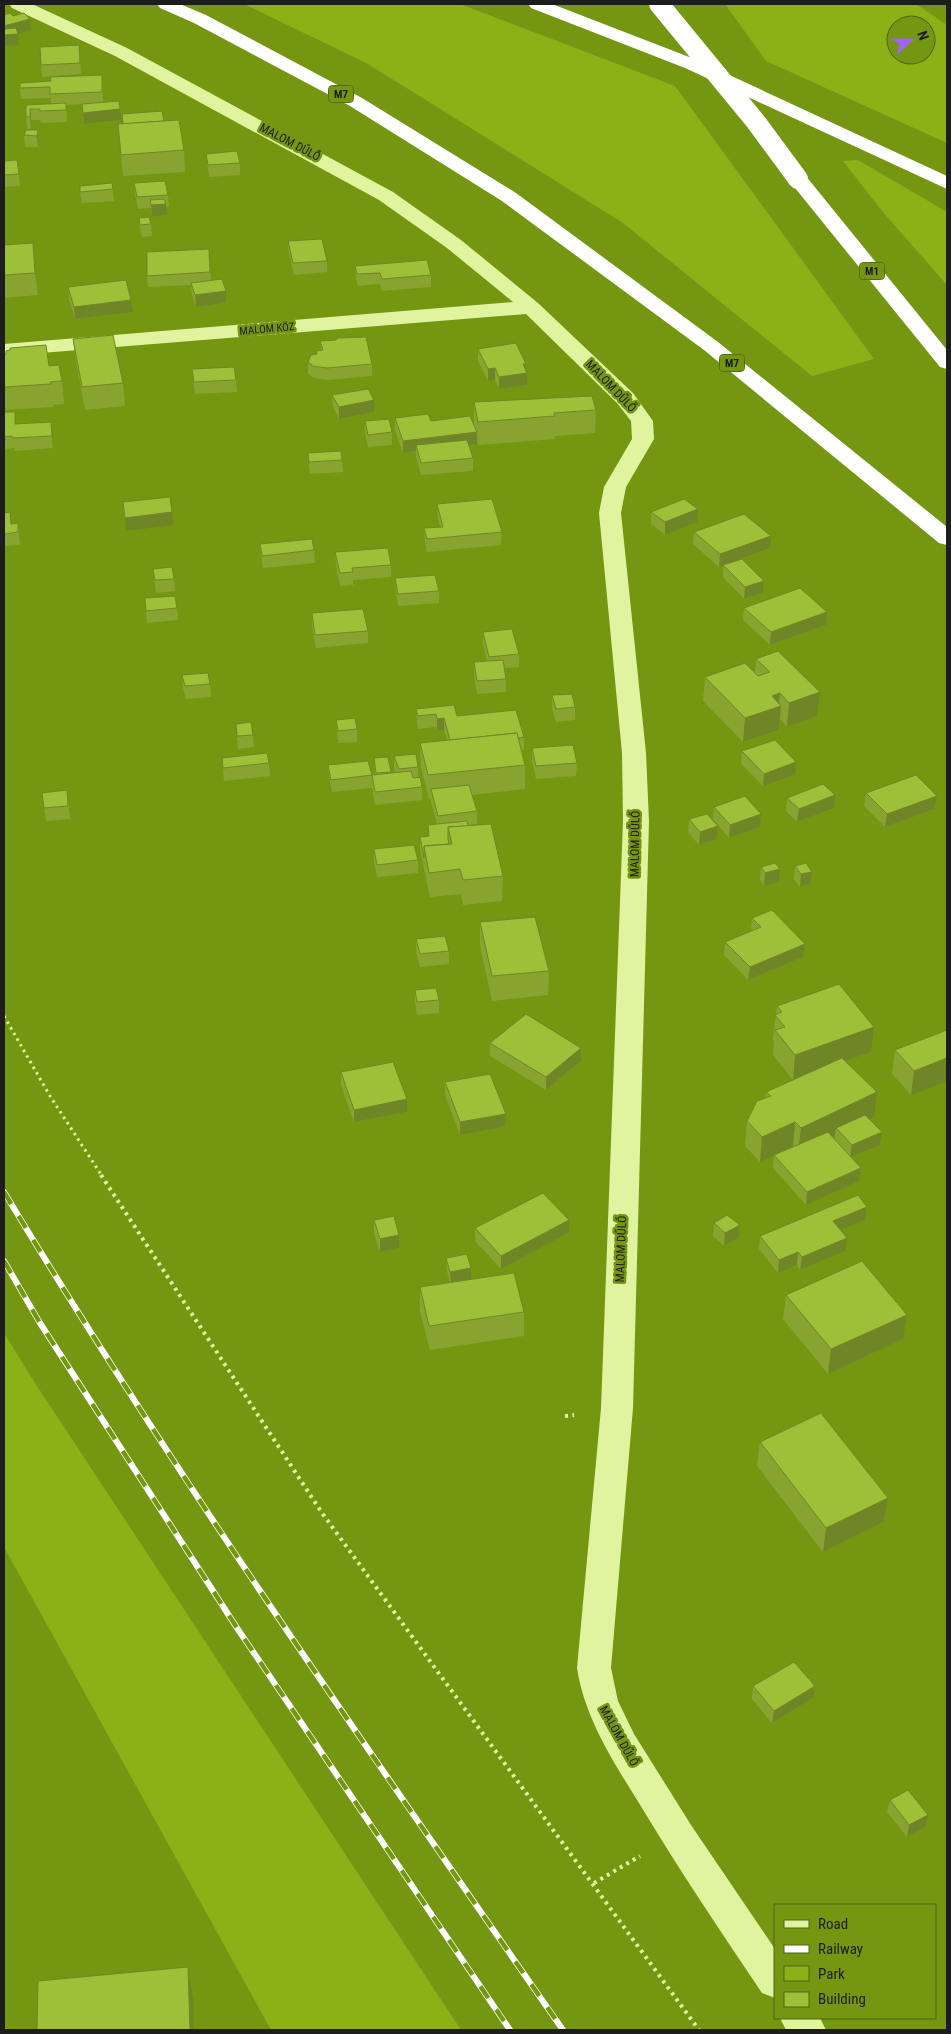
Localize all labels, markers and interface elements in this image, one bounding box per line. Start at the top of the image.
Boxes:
north arrow [886,15,936,65]
text: N [914,28,932,42]
road number: M7 [328,86,354,102]
street label: MALOM DŰLŐ [257,119,323,164]
road number: M1 [860,262,884,280]
street label: MALOM KÖZ [239,320,295,338]
road number: M7 [720,354,744,372]
street label: MALOM DŰLŐ [583,356,640,415]
street label: MALOM DŰLŐ [626,811,643,877]
street label: MALOM DŰLŐ [612,1215,629,1283]
street label: MALOM DŰLŐ [597,1703,642,1769]
legend [774,1904,936,2019]
text: Road [818,1915,848,1933]
text: Railway [818,1940,863,1958]
text: Park [818,1965,845,1983]
text: Building [818,1990,866,2008]

